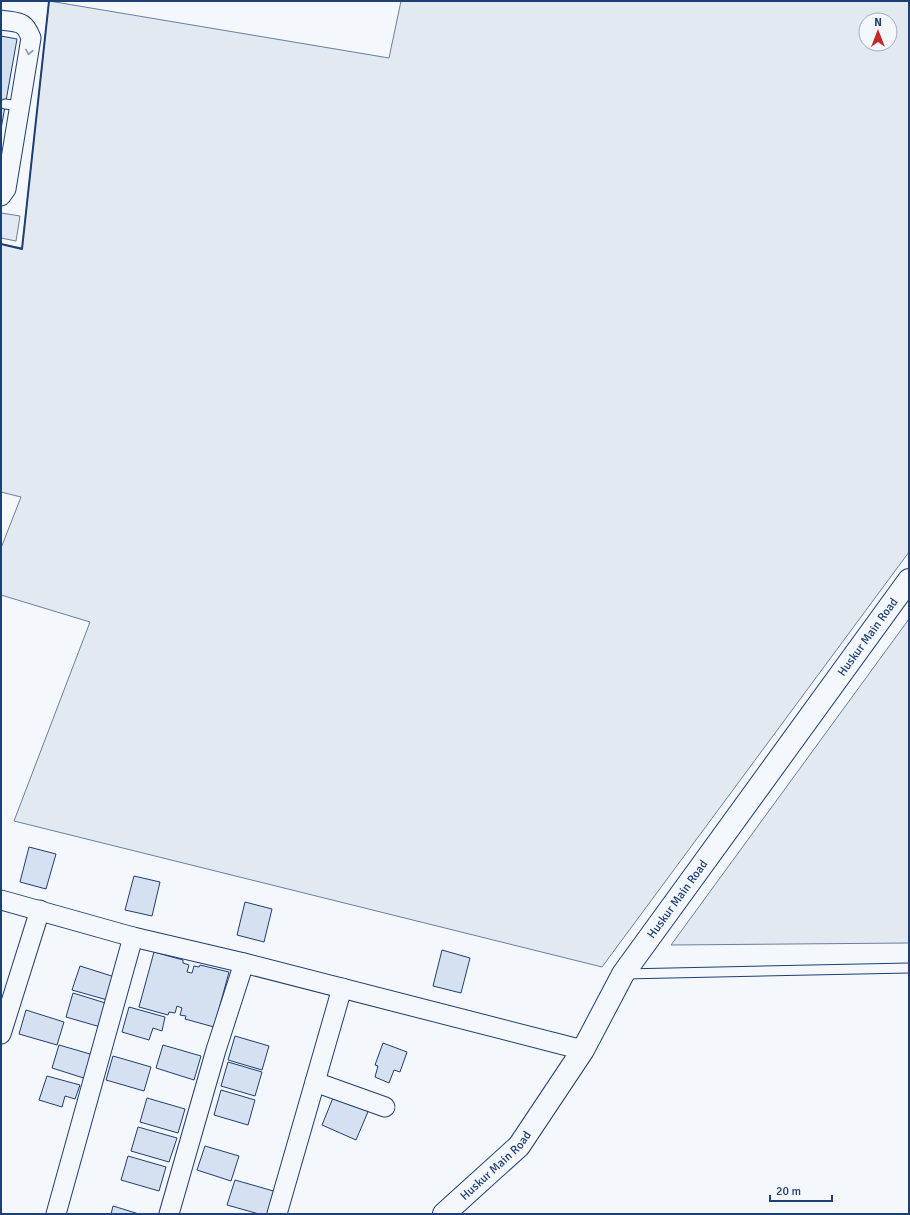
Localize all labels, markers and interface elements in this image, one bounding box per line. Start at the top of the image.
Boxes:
north arrow [858,12,898,52]
text: N [874,16,882,29]
one-way arrow [25,49,34,55]
street label: Huskur Main Road [835,595,902,679]
street label: Huskur Main Road [644,857,711,942]
street label: Huskur Main Road [457,1128,535,1204]
scale bar [770,1177,832,1203]
text: 20 m [776,1184,801,1199]

